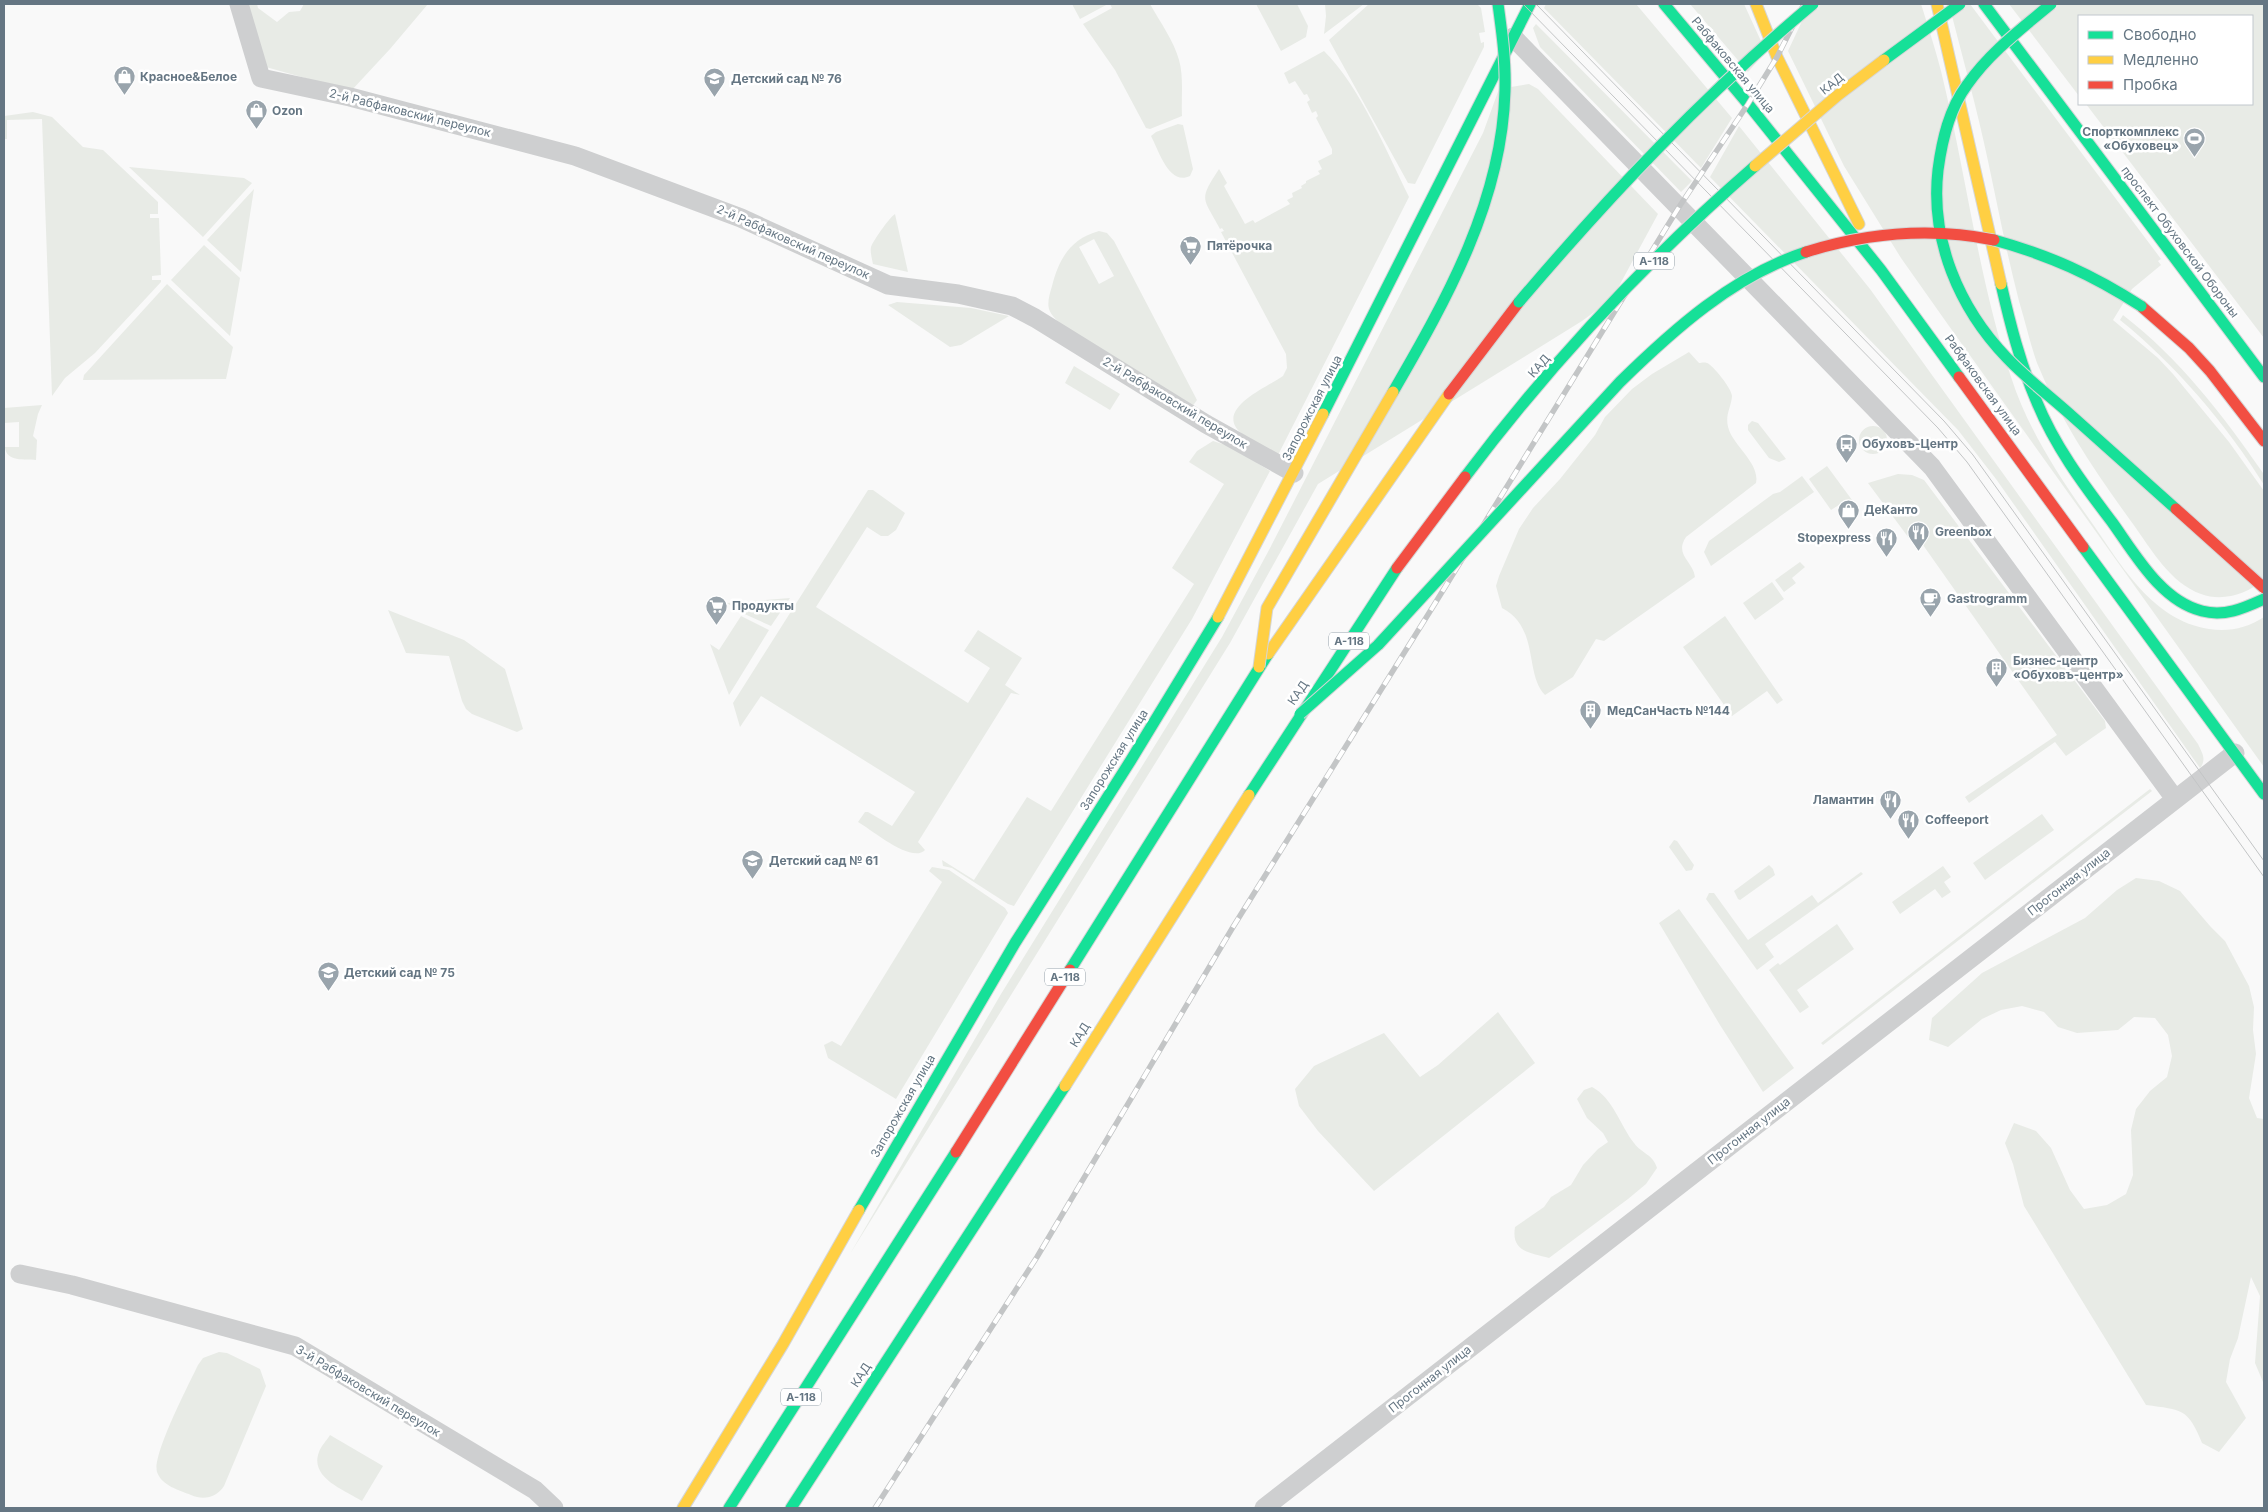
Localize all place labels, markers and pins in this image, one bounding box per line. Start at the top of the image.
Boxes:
shop icon: Красное&Белое [112,65,136,96]
school or university icon: Детский сад № 76 [703,67,727,98]
place label: Красное&Белое [140,69,237,84]
place label: Детский сад № 76 [731,71,842,86]
shop icon: Ozon [244,99,268,130]
place label: Ozon [272,103,303,118]
place label: Спорткомплекс «Обуховец» [2082,124,2179,153]
sports icon: Спорткомплекс «Обуховец» [2183,127,2207,158]
supermarket icon: Пятёрочка [1179,234,1203,265]
place label: Пятёрочка [1207,238,1272,253]
bus stop icon: Обуховъ-Центр [1834,432,1858,463]
place label: Обуховъ-Центр [1862,436,1959,451]
shop icon: ДеКанто [1836,498,1860,529]
place label: ДеКанто [1864,502,1918,517]
restaurant icon: Greenbox [1907,520,1931,551]
place label: Greenbox [1935,524,1992,539]
restaurant icon: Stopexpress [1875,526,1899,557]
place label: Stopexpress [1797,530,1871,545]
cafe icon: Gastrogramm [1919,587,1943,618]
place label: Gastrogramm [1947,591,2027,606]
supermarket icon: Продукты [704,594,728,625]
place label: Продукты [732,598,794,613]
place label: Бизнес-центр «Обуховъ-центр» [2013,653,2124,682]
building icon: Бизнес-центр «Обуховъ-центр» [1985,656,2009,687]
building icon: МедСанЧасть №144 [1579,699,1603,730]
place label: МедСанЧасть №144 [1607,703,1730,718]
restaurant icon: Ламантин [1878,788,1902,819]
place label: Ламантин [1813,792,1874,807]
restaurant icon: Coffeeport [1897,808,1921,839]
place label: Coffeeport [1925,812,1989,827]
school or university icon: Детский сад № 61 [741,849,765,880]
place label: Детский сад № 61 [769,853,878,868]
school or university icon: Детский сад № 75 [316,961,340,992]
place label: Детский сад № 75 [344,965,455,980]

